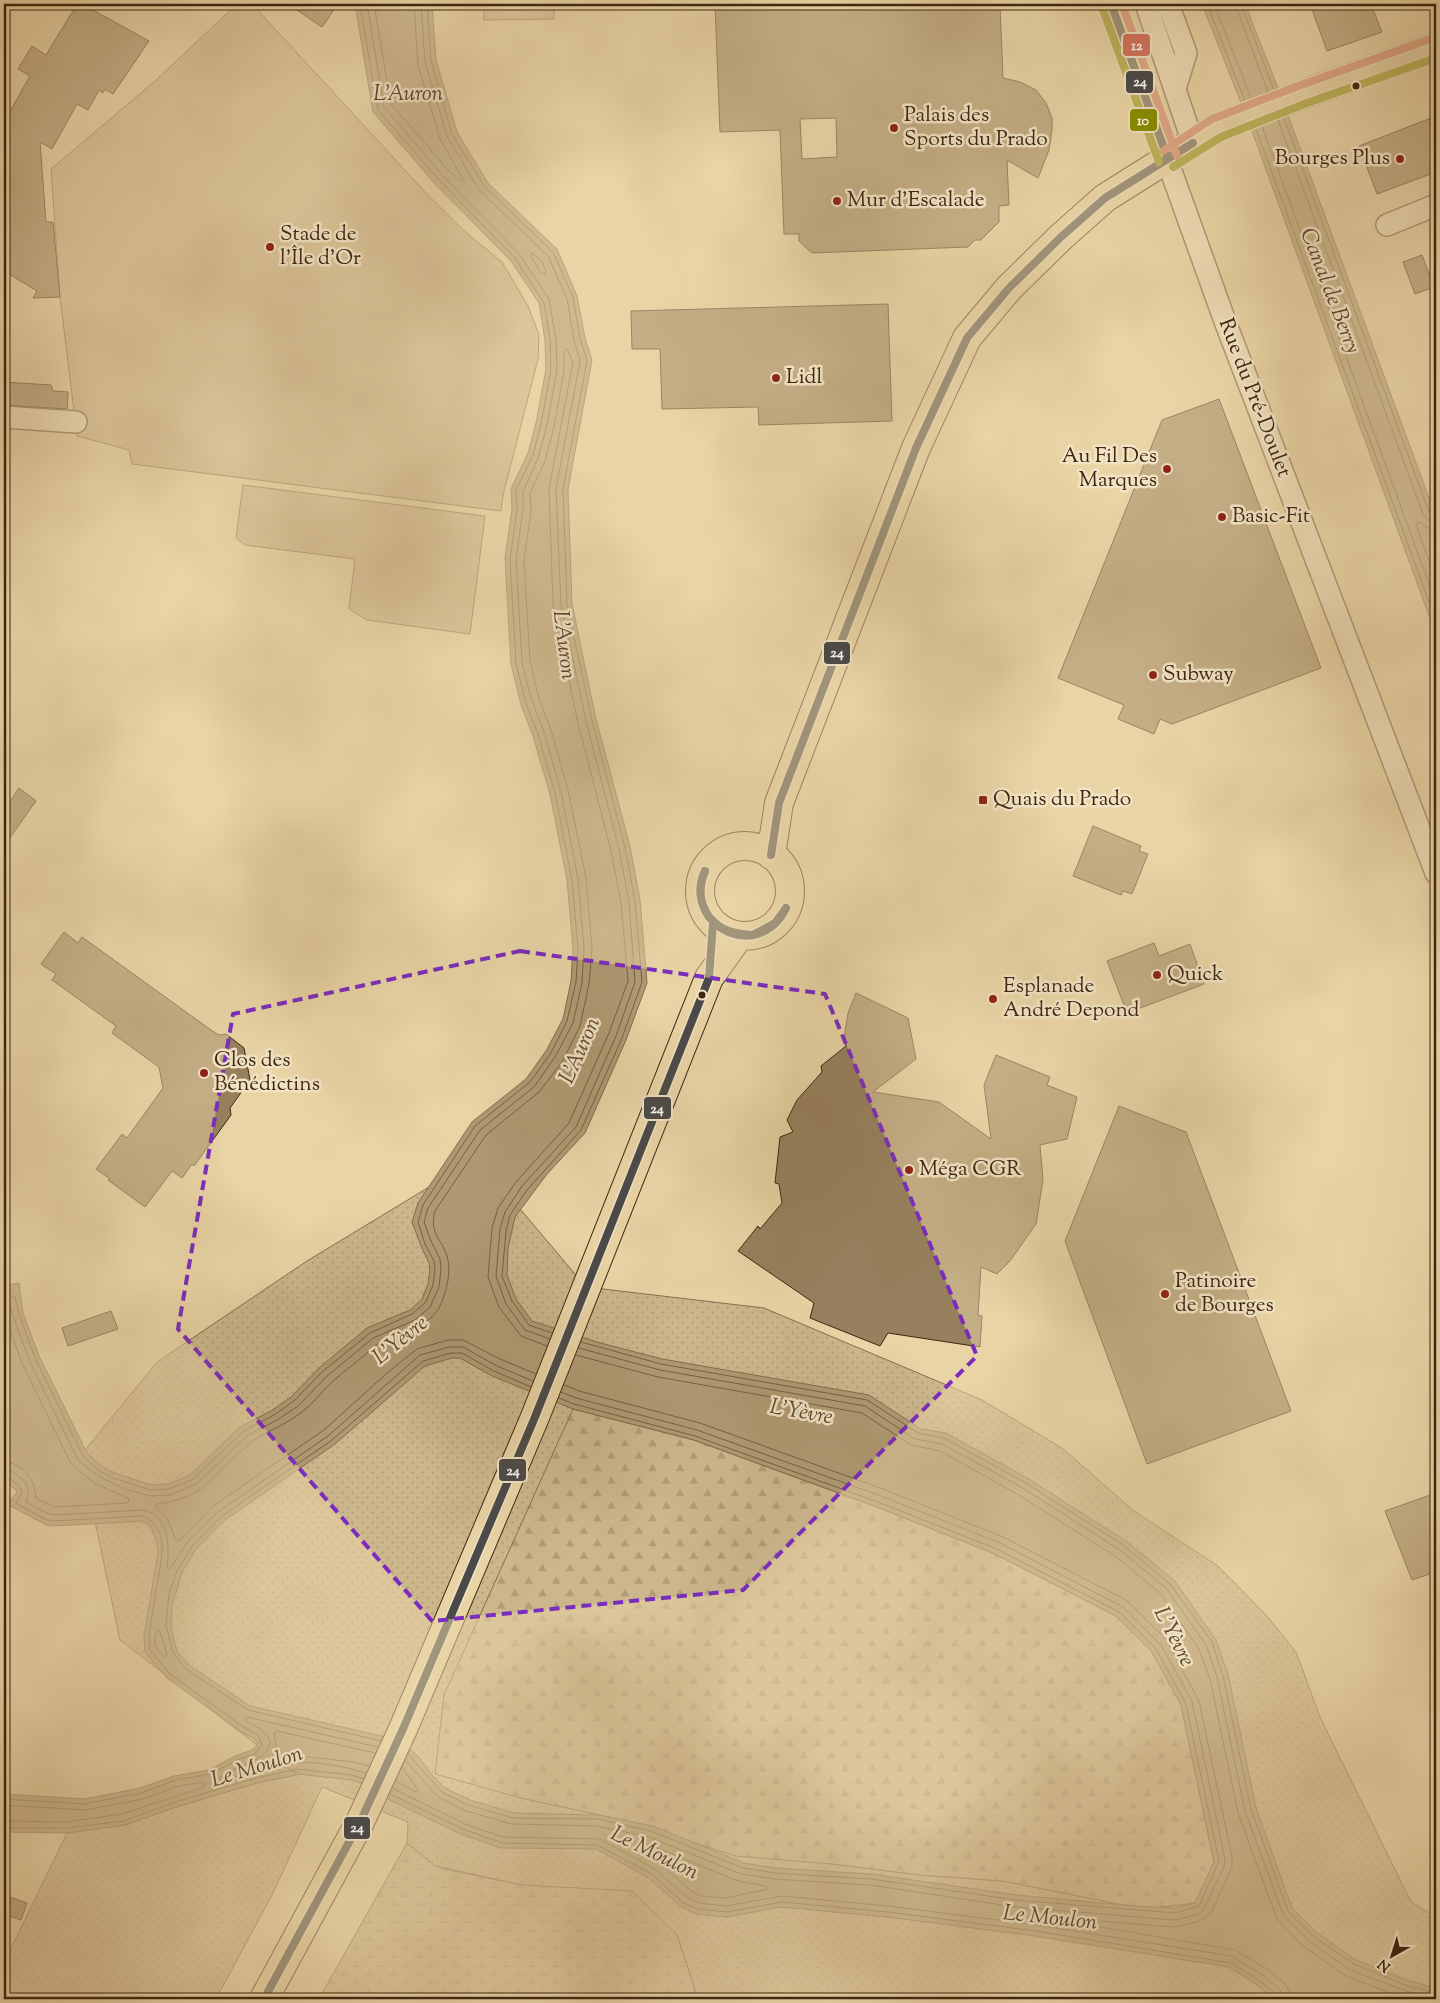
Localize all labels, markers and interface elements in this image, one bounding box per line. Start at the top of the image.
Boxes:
line badge: 12 [1122,33,1151,57]
text: 12 [1131,37,1143,57]
line badge: 24 [1125,70,1154,94]
text: 24 [1133,73,1147,93]
water label: L'Auron [373,79,443,111]
unlabelled marker [1351,81,1361,91]
place label: Palais des Sports du Prado [904,101,1048,155]
line badge: 10 [1129,108,1158,132]
text: 10 [1137,112,1150,132]
marker: Palais des Sports du Prado [888,122,900,134]
place label: Bourges Plus [1275,144,1390,174]
marker: Bourges Plus [1394,153,1406,165]
place label: Mur d'Escalade [847,186,984,216]
marker: Mur d'Escalade [831,195,843,207]
place label: Stade de l'Île d'Or [280,220,361,274]
water label: Canal de Berry [1290,224,1368,358]
marker: Stade de l'Île d'Or [264,241,276,253]
street label: Rue du Pré-Doulet [1210,314,1298,482]
place label: Lidl [786,363,822,393]
marker: Lidl [770,372,782,384]
place label: Au Fil Des Marques [1062,442,1157,496]
marker: Au Fil Des Marques [1161,463,1173,475]
place label: Basic-Fit [1232,502,1310,532]
marker: Basic-Fit [1216,511,1228,523]
water label: L'Auron [543,608,583,682]
line badge: 24 [823,641,851,665]
text: 24 [830,644,844,664]
place label: Subway [1163,660,1234,690]
marker: Subway [1147,669,1159,681]
place label: Quais du Prado [993,785,1131,815]
marker: Quais du Prado [977,794,989,806]
place label: Quick [1167,960,1224,990]
marker: Quick [1151,969,1163,981]
place label: Esplanade André Depond [1003,972,1140,1026]
unlabelled marker [697,990,707,1000]
marker: Esplanade André Depond [987,993,999,1005]
water label: L'Auron [552,1012,610,1089]
place label: Clos des Bénédictins [214,1046,320,1100]
marker: Clos des Bénédictins [198,1067,210,1079]
line badge: 24 [643,1096,672,1120]
text: 24 [650,1100,664,1120]
place label: Méga CGR [919,1155,1021,1185]
marker: Méga CGR [903,1164,915,1176]
place label: Patinoire de Bourges [1175,1267,1274,1321]
marker: Patinoire de Bourges [1159,1288,1171,1300]
water label: L'Yèvre [366,1308,436,1373]
water label: L'Yèvre [767,1392,835,1434]
line badge: 24 [498,1458,527,1482]
text: 24 [506,1462,520,1482]
water label: L'Yèvre [1144,1601,1202,1673]
water label: Le Moulon [207,1739,307,1797]
line badge: 24 [343,1816,371,1840]
text: 24 [350,1819,364,1839]
water label: Le Moulon [604,1819,704,1889]
water label: Le Moulon [1001,1898,1099,1940]
north arrow [1368,1930,1418,1980]
text: N [1374,1953,1396,1976]

